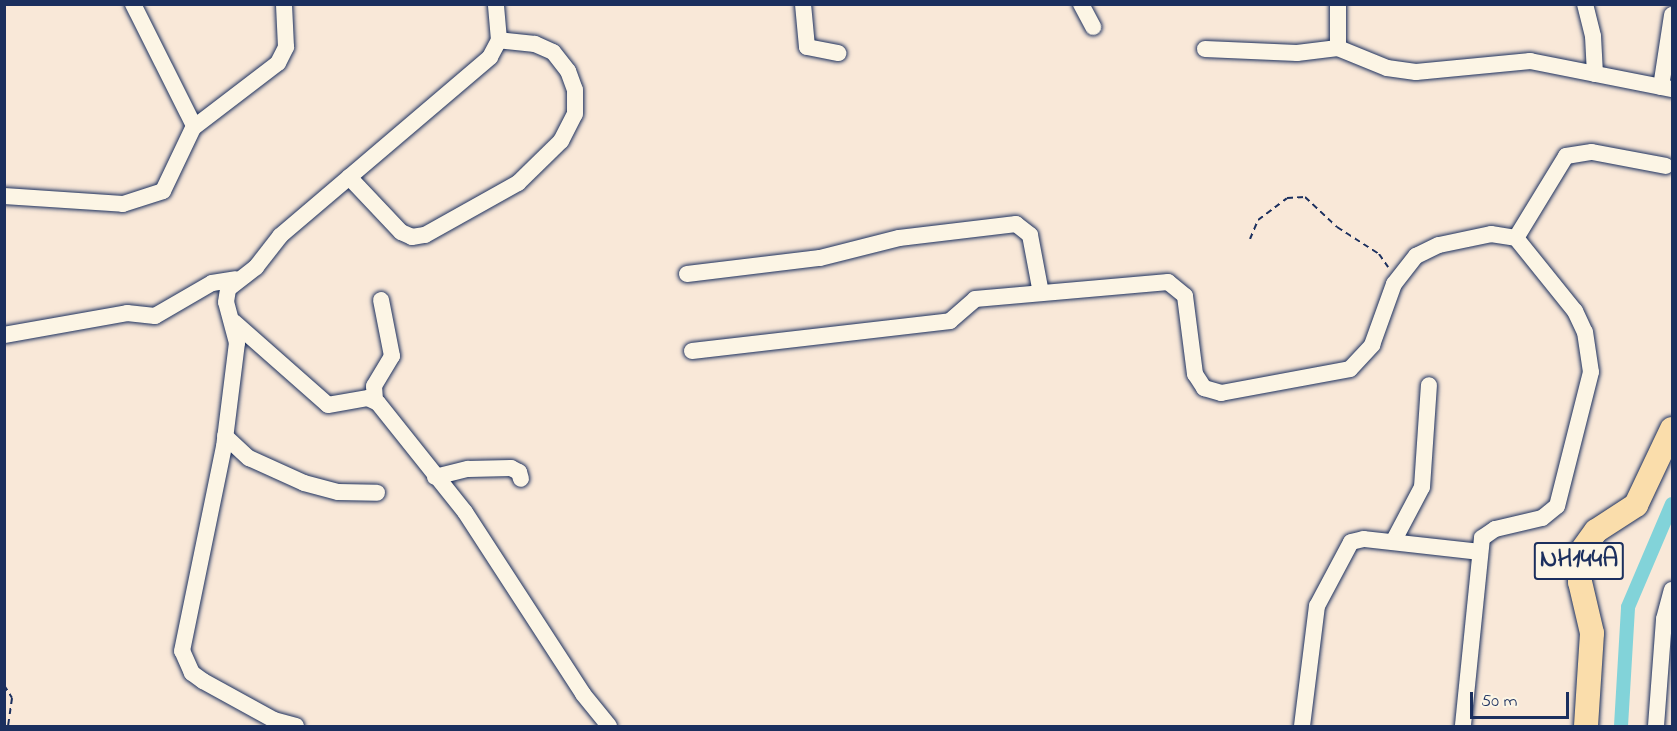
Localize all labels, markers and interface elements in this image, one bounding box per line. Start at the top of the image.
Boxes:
road number: NH144A [1532,538,1626,584]
scale bar [1473,680,1572,718]
text: 50 m [1481,689,1518,715]

